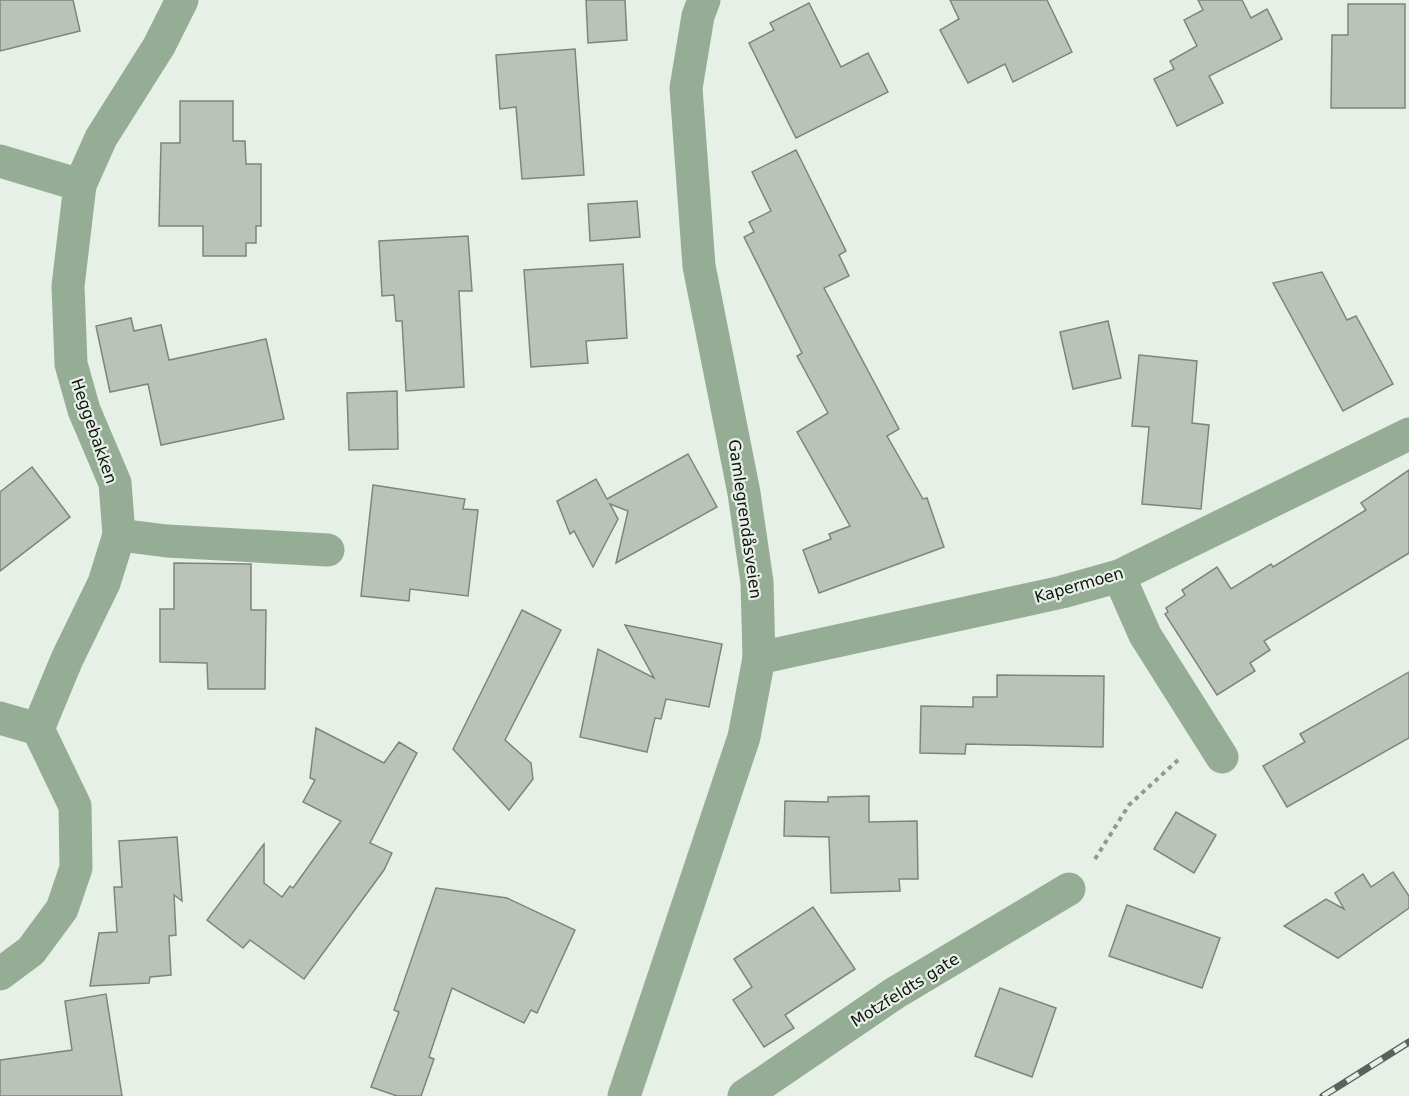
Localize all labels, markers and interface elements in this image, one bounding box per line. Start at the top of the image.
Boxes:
street label: Heggebakken [67,376,121,486]
street label: Gamlegrendåsveien [724,438,766,600]
street label: Kapermoen [1032,563,1126,607]
street label: Motzfeldts gate [847,949,963,1031]

